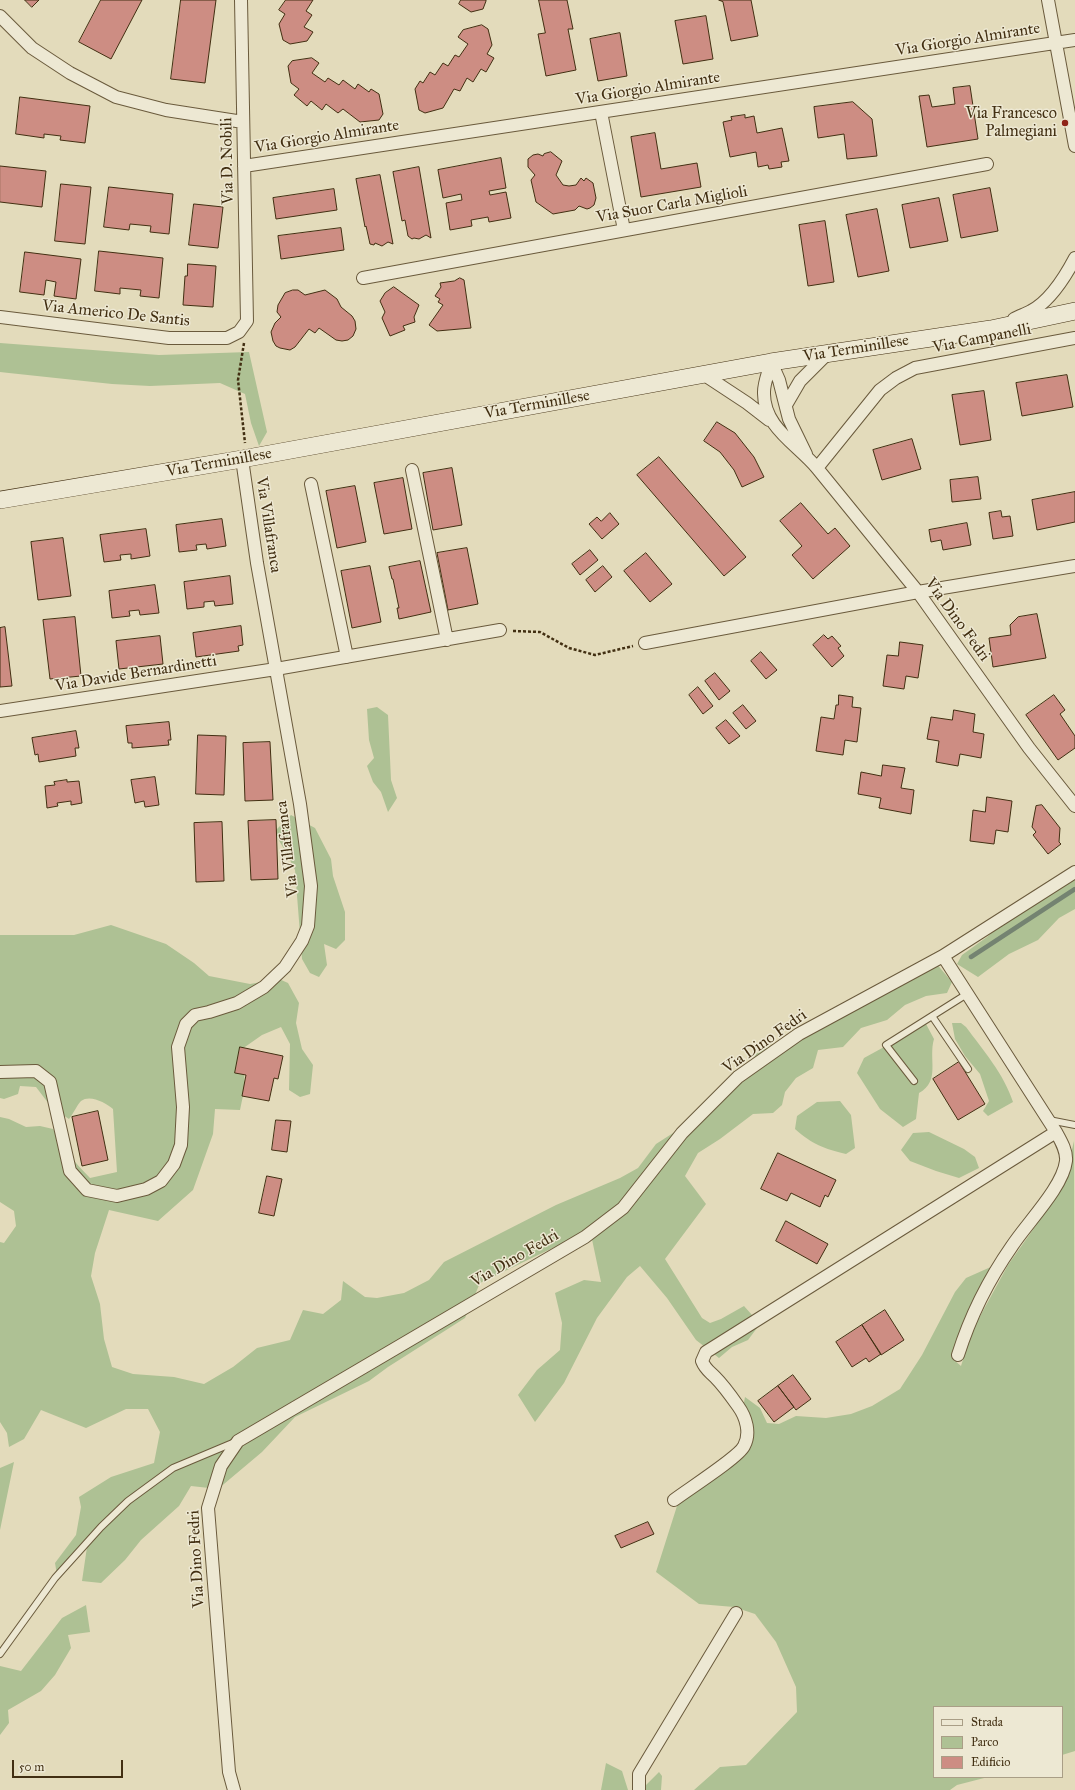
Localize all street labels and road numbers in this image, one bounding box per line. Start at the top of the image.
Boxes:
street label: Via Giorgio Almirante [894,19,1042,61]
street label: Via Giorgio Almirante [574,68,722,110]
street label: Via Giorgio Almirante [253,116,401,158]
street label: Via D. Nobili [218,117,238,205]
street label: Via Suor Carla Miglioli [595,182,749,228]
street label: Via Americo De Santis [41,297,191,331]
street label: Via Campanelli [931,320,1033,358]
street label: Via Terminillese [802,331,910,367]
street label: Via Terminillese [483,386,591,424]
street label: Via Terminillese [165,444,273,482]
street label: Via Villafranca [251,476,285,574]
street label: Via Dino Fedri [920,575,994,665]
street label: Via Davide Bernardinetti [54,652,218,696]
street label: Via Villafranca [273,800,303,898]
street label: Via Dino Fedri [719,1006,811,1078]
street label: Via Dino Fedri [468,1226,562,1292]
street label: Via Dino Fedri [185,1509,209,1609]

